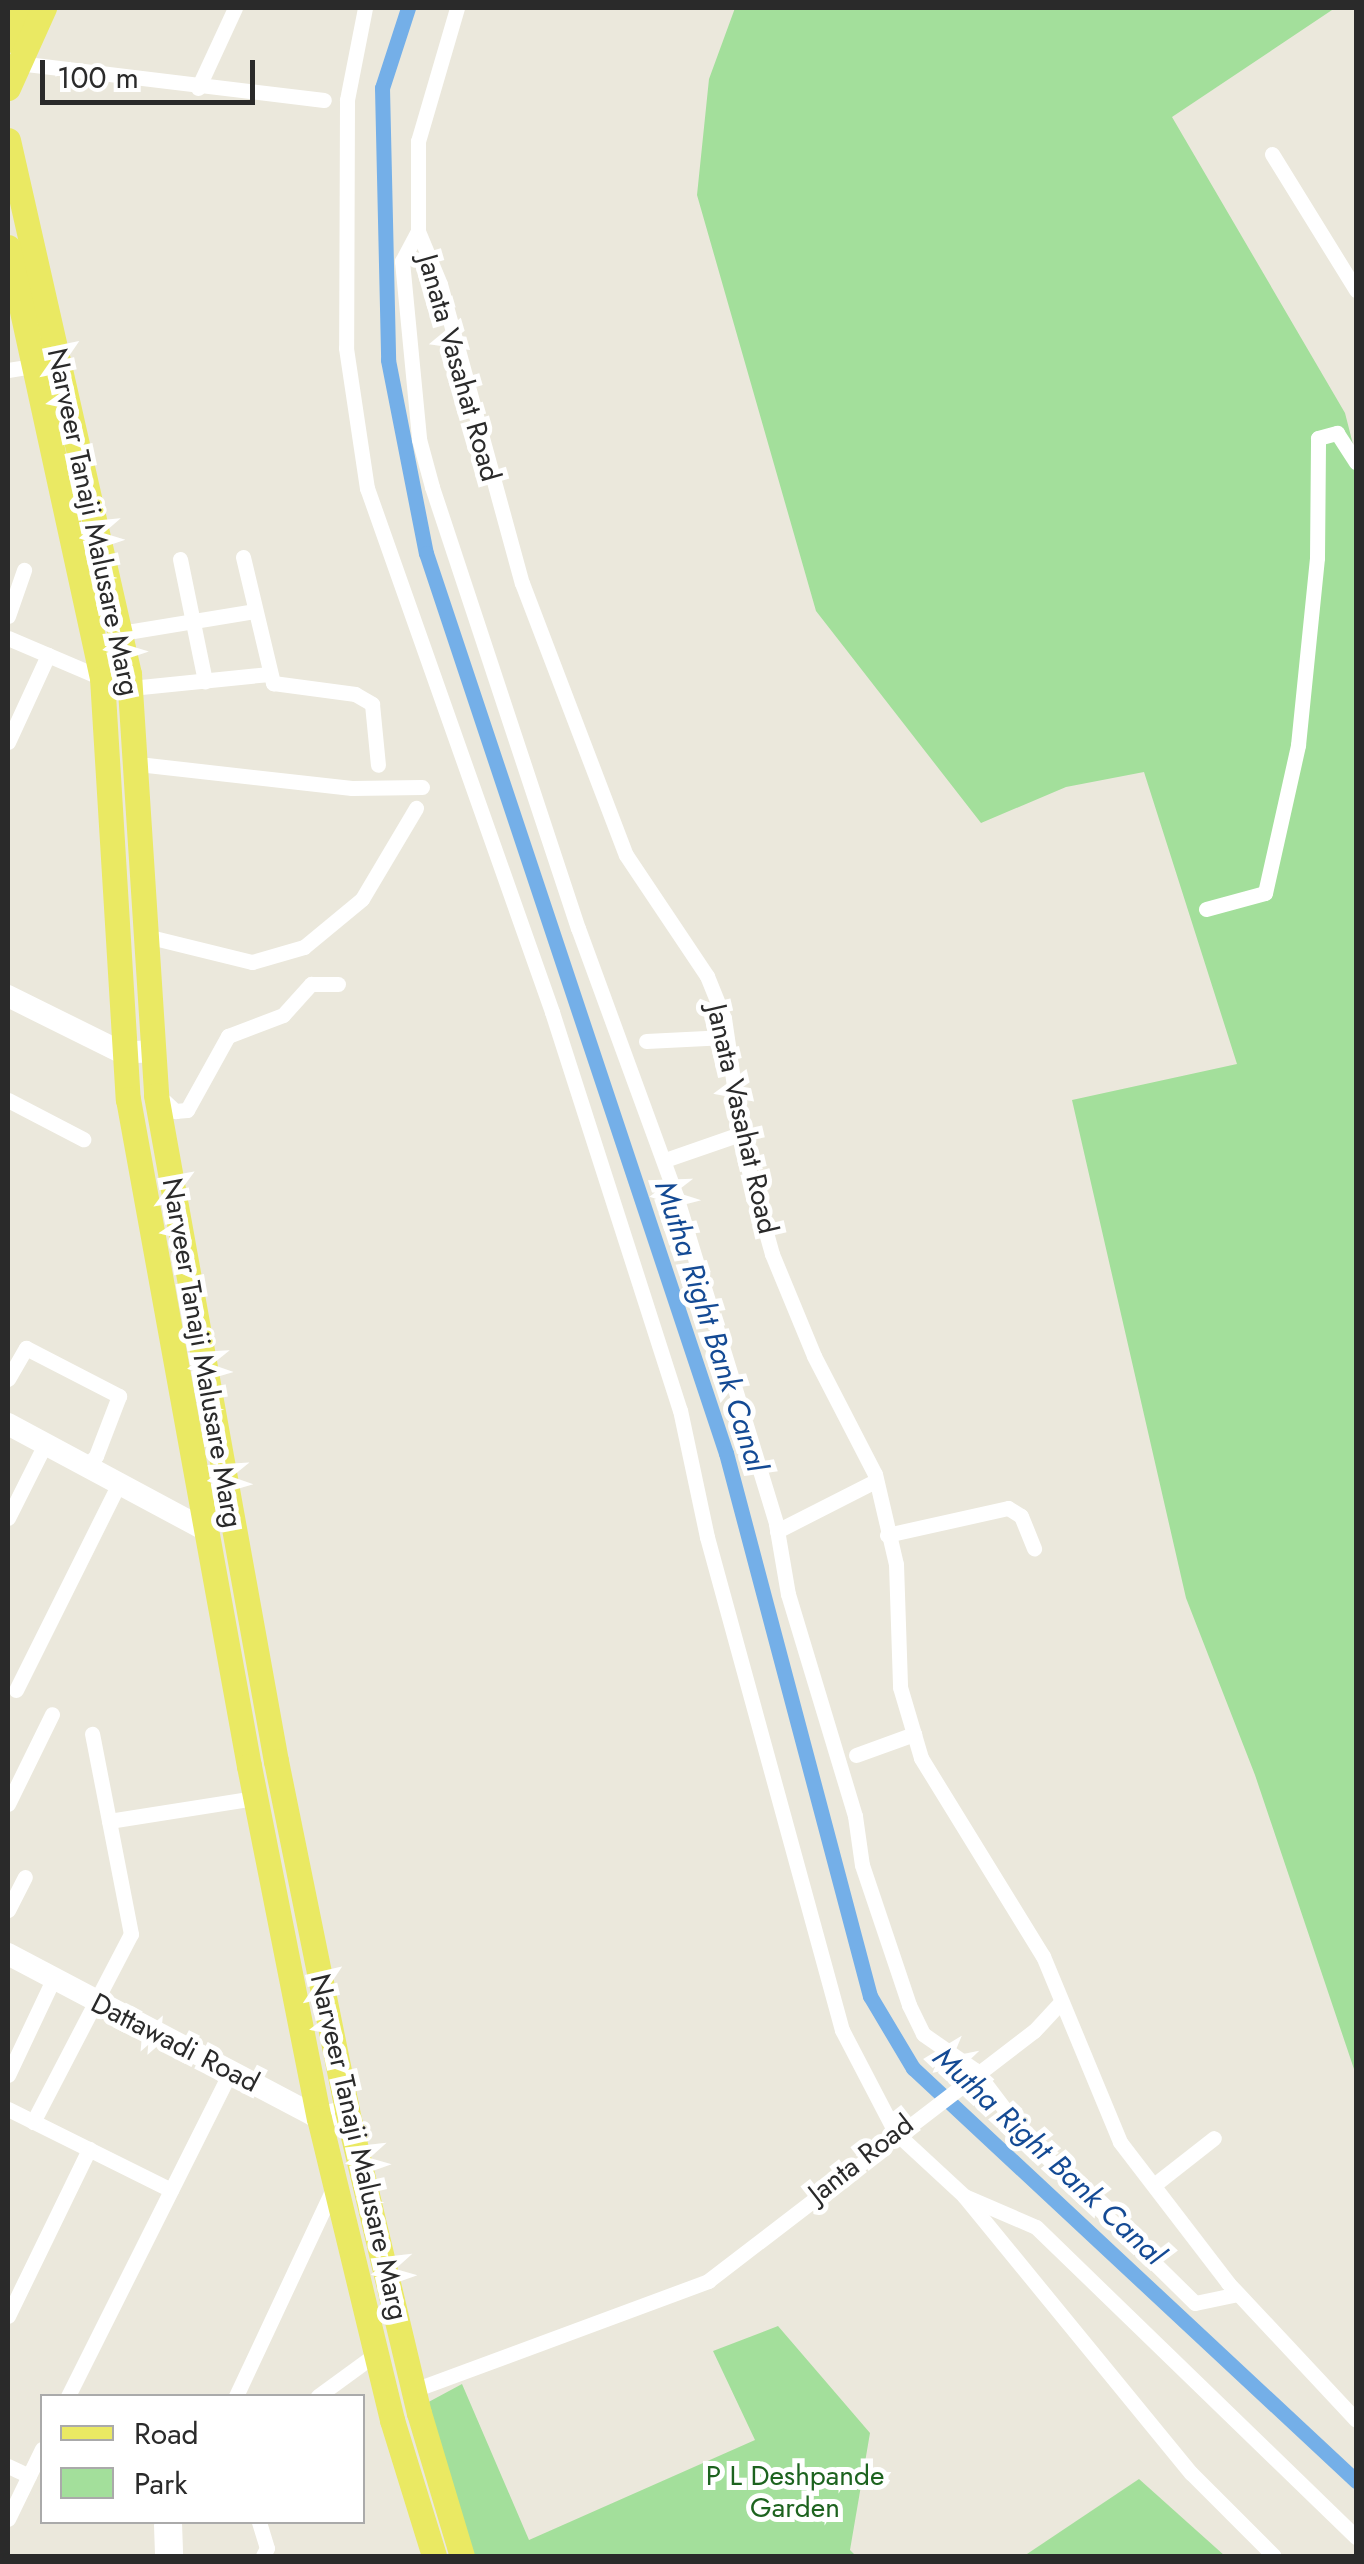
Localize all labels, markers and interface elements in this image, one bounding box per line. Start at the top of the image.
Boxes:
scale bar [45,40,260,102]
text: 100 m [57,56,139,99]
street label: Janata Vasahat Road [411,251,507,485]
street label: Narveer Tanaji Malusare Marg [40,345,146,699]
street label: Janata Vasahat Road [699,1001,785,1237]
street label: Narveer Tanaji Malusare Marg [155,1176,249,1530]
water label: Mutha Right Bank Canal [647,1176,775,1476]
street label: Narveer Tanaji Malusare Marg [303,1971,415,2323]
street label: Dattawadi Road [85,1986,265,2100]
water label: Mutha Right Bank Canal [926,2039,1172,2273]
street label: Janta Road [802,2108,920,2210]
legend [40,2394,365,2524]
text: Road [134,2412,199,2455]
park label: P L Deshpande Garden [706,2459,884,2525]
text: Park [134,2462,187,2505]

